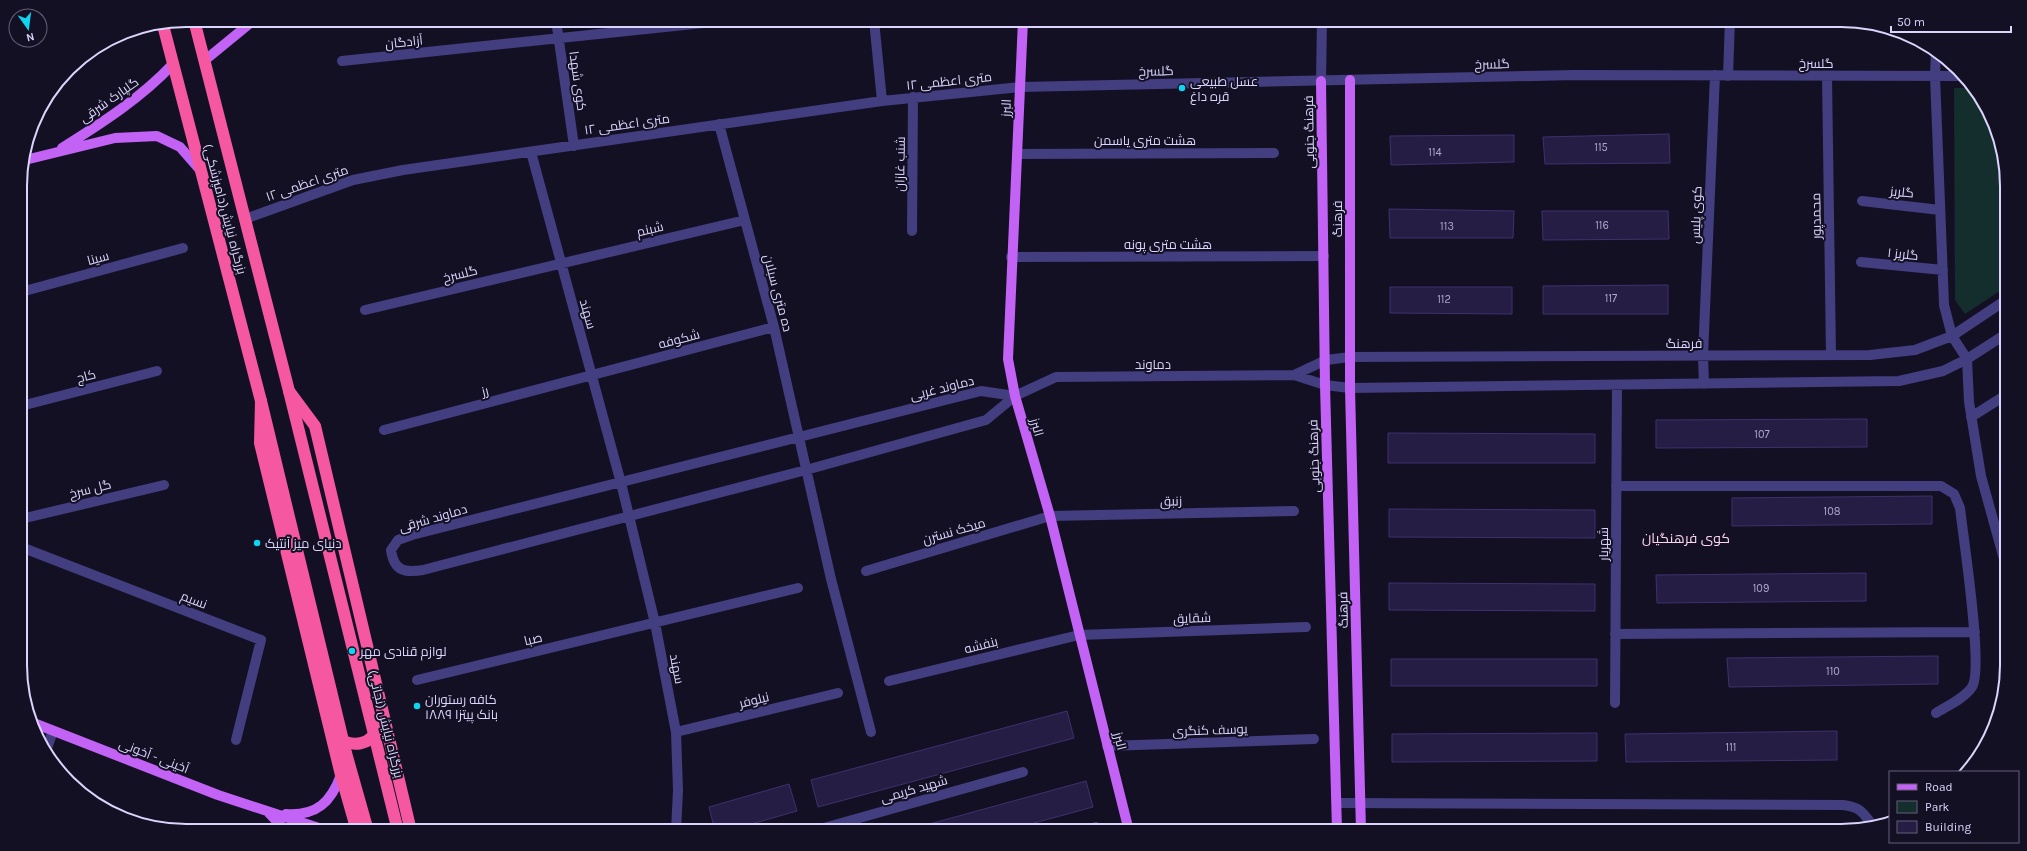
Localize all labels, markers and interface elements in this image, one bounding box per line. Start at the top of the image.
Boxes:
north arrow [8,8,48,48]
scale bar [1891,8,2011,34]
text: 50 m [1897,15,1925,29]
text: N [25,30,36,44]
street label: آزادگان [384,33,424,51]
street label: کوی شهدا [566,50,590,112]
street label: گلسرخ [1474,56,1510,73]
street label: گلسرخ [1798,56,1834,72]
street label: گلسرخ [1138,63,1174,80]
street label: ۱۲ متری اعظمی [905,69,993,93]
street label: گلپارک شرقی [77,74,142,127]
place label: عسل طبیعی قره داغ [1190,74,1258,105]
marker: عسل طبیعی قره داغ [1177,83,1187,93]
street label: فرهنگ جنوبی [1301,95,1317,169]
street label: البرز [998,99,1014,118]
street label: ۱۲ متری اعظمی [583,111,671,137]
street label: هشت متری یاسمن [1094,133,1196,148]
street label: شنب غازان [892,136,908,192]
house number: 115 [1594,141,1608,154]
street label: بزرگراه نیایش(دامپزشکی) [198,142,250,276]
house number: 114 [1428,146,1442,159]
street label: ۱۲ متری اعظمی [264,162,350,204]
street label: گلریز [1888,183,1915,201]
street label: کوی پلیس [1687,186,1707,244]
street label: محمدپور [1808,193,1826,240]
street label: فرهنگ [1330,201,1345,237]
street label: شبنم [635,219,665,241]
house number: 116 [1595,219,1609,232]
house number: 113 [1440,220,1454,233]
street label: هشت متری پونه [1124,237,1212,254]
street label: گلریز ۱ [1887,245,1919,263]
street label: سینا [85,248,111,268]
street label: ده متری سبلان [760,253,796,333]
street label: گلسرخ [441,262,479,287]
house number: 117 [1605,292,1617,305]
house number: 112 [1437,293,1451,306]
street label: سهند [577,297,599,331]
street label: شکوفه [657,326,701,352]
street label: فرهنگ [1666,336,1702,351]
street label: دماوند [1135,357,1171,372]
street label: کاج [75,366,98,387]
street label: دماوند غربی [908,373,976,403]
street label: رز [479,383,490,399]
street label: البرز [1027,415,1047,438]
street label: فرهنگ جنوبی [1305,419,1323,493]
house number: 107 [1754,428,1770,441]
street label: گل سرخ [67,477,113,502]
street label: زنبق [1160,493,1182,509]
street label: دماوند شرقی [397,501,469,535]
house number: 108 [1824,505,1841,518]
street label: میخک نسترن [921,515,987,547]
street label: شهریار [1596,527,1611,562]
district label: کوی فرهنگیان [1642,530,1730,547]
place label: دنیای میز آنتیک [265,536,342,551]
marker: دنیای میز آنتیک [252,538,262,548]
house number: 109 [1753,582,1769,595]
street label: نسیم [178,588,209,614]
street label: فرهنگ [1335,592,1351,628]
street label: شقایق [1173,610,1211,626]
street label: صبا [522,630,544,648]
street label: بنفشه [963,634,999,656]
place label: لوازم قنادی مهر [359,644,447,661]
marker: لوازم قنادی مهر [347,646,357,656]
street label: سهند [667,653,687,685]
house number: 110 [1826,665,1840,678]
street label: بزرگراه نیایش (نجاتی) [365,668,407,780]
street label: نیلوفر [736,689,771,711]
place label: کافه رستوران بانک پیتزا ۱۸۸۹ [425,692,498,724]
marker: کافه رستوران بانک پیتزا ۱۸۸۹ [412,701,422,711]
street label: یوسف کنگری [1172,721,1248,739]
street label: البرز [1110,729,1129,752]
street label: آخینی - آخونی [117,736,192,776]
house number: 111 [1726,741,1736,754]
legend [1889,771,2019,843]
street label: شهید کریمی [879,772,949,806]
text: Road [1925,780,1953,794]
text: Park [1925,800,1950,814]
text: Building [1925,820,1972,834]

